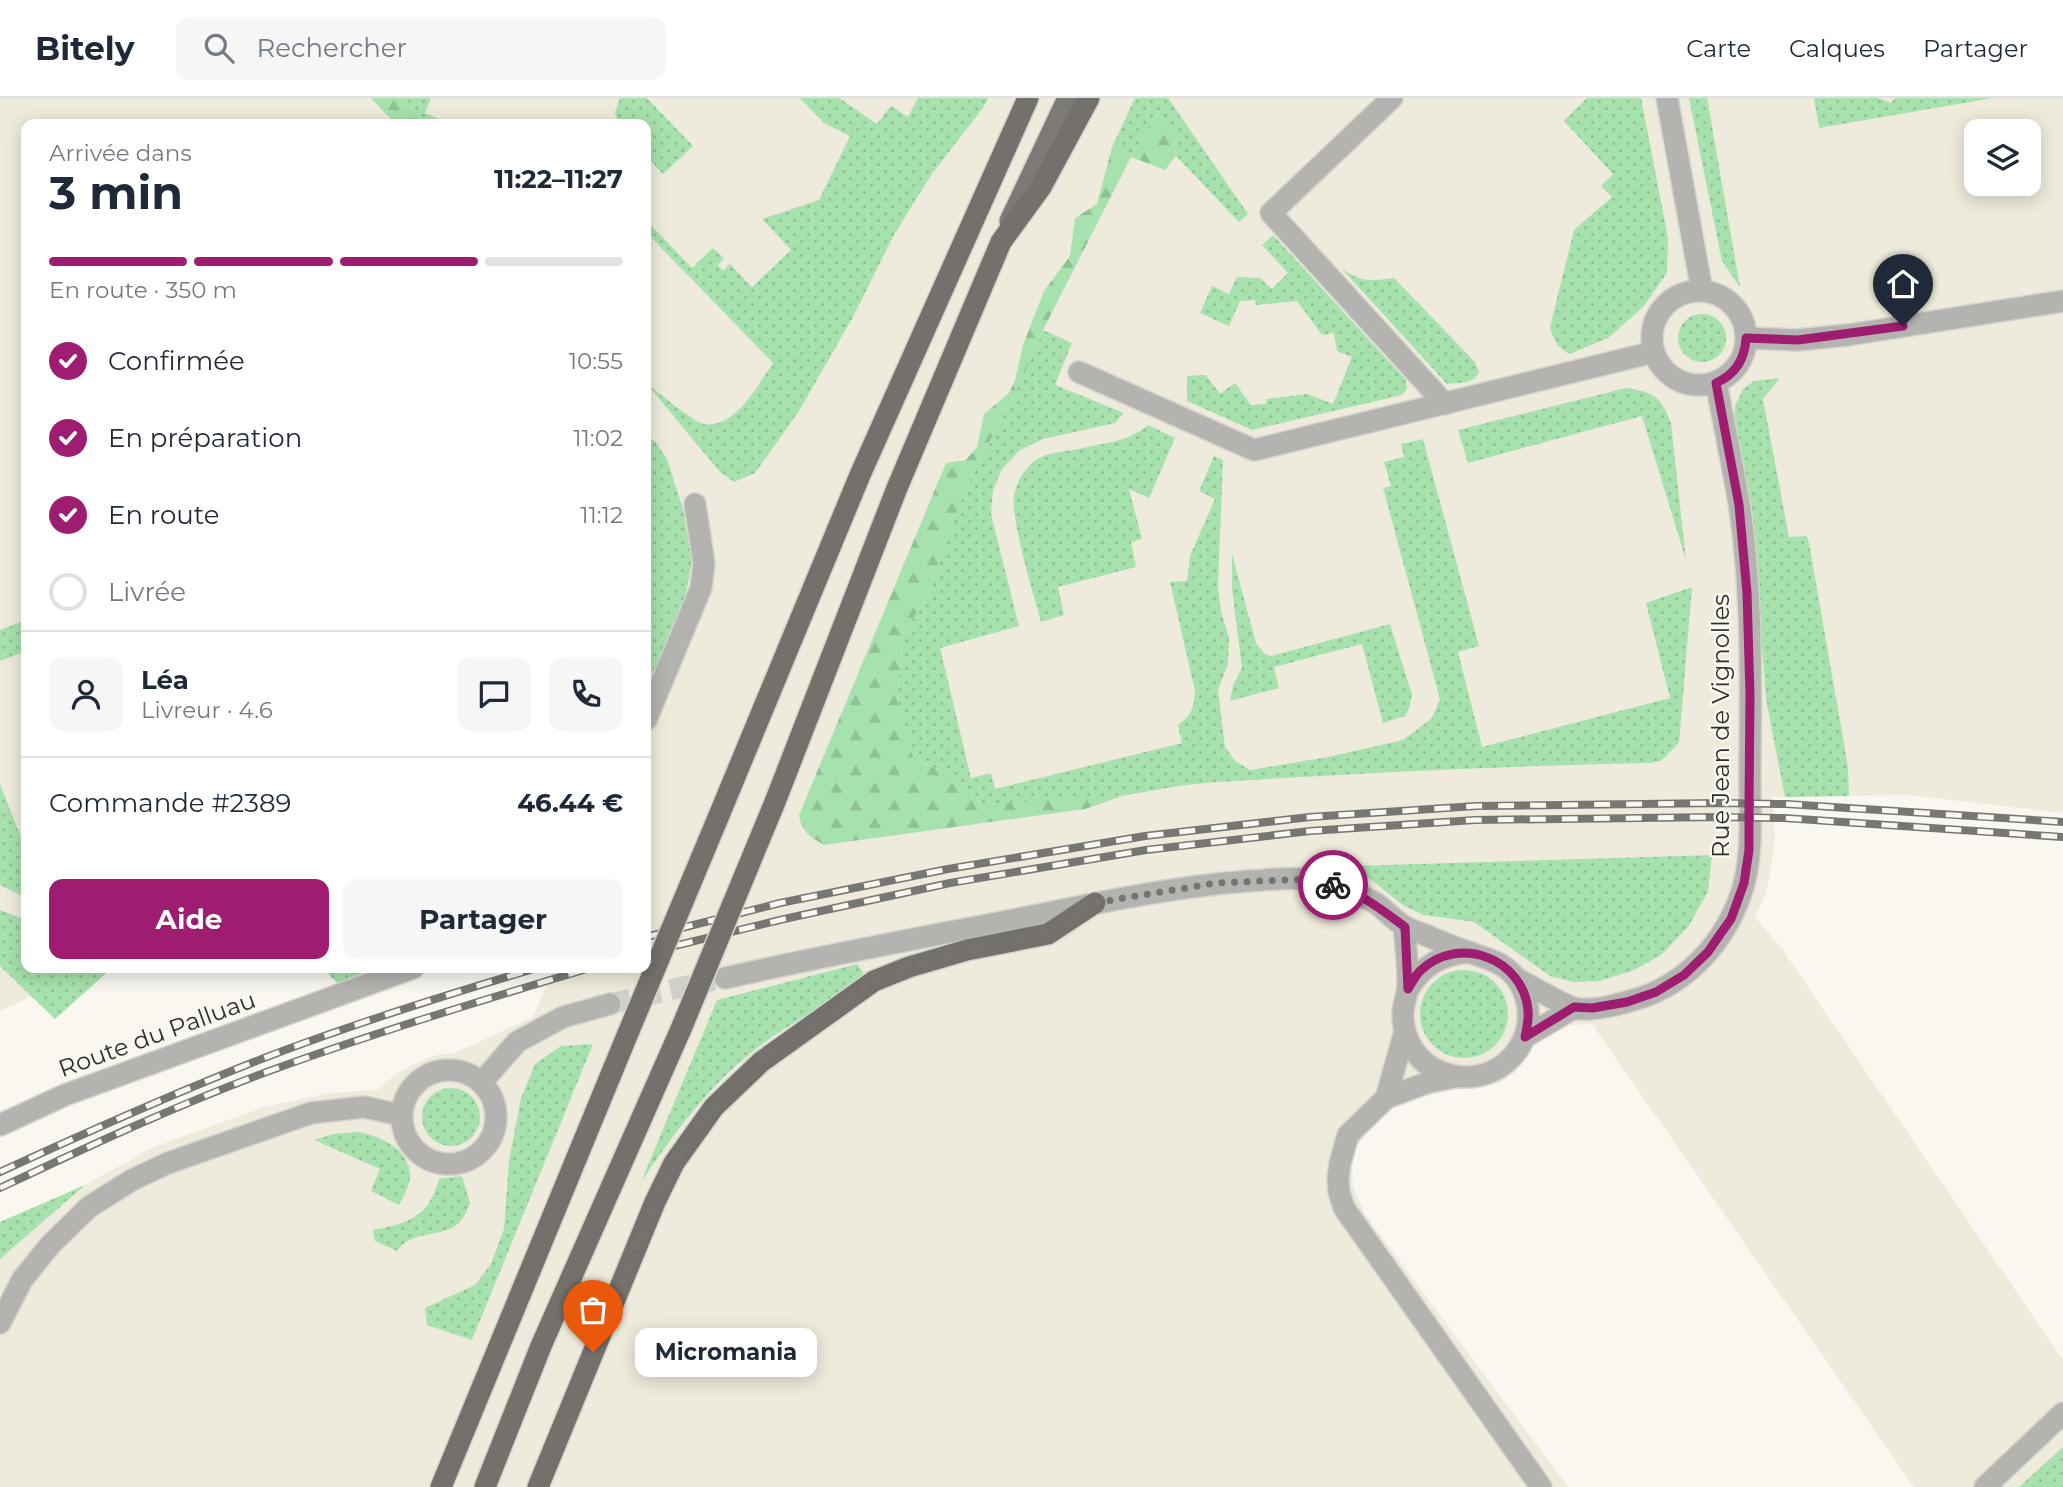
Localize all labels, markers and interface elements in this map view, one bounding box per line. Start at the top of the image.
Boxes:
search box [176,17,666,80]
text: Bitely [35,28,134,68]
icon: search [200,29,238,67]
text: Rechercher [256,32,407,64]
text: Carte [1686,34,1751,63]
text: Calques [1789,34,1885,63]
text: Partager [1923,34,2028,63]
map controls [1964,119,2041,196]
button: layers [1964,119,2041,196]
text: Arrivée dans [49,139,192,167]
text: 11:22–11:27 [494,163,623,195]
text: 3 min [49,164,183,221]
pin [1873,254,1933,326]
icon: home [1884,265,1922,303]
text: En route · 350 m [49,276,237,304]
icon: check [49,342,87,380]
text: Confirmée [108,345,245,377]
text: 10:55 [569,347,623,375]
icon: check [49,419,87,457]
text: En préparation [108,422,302,454]
text: 11:02 [573,424,623,452]
icon: check [49,496,87,534]
text: En route [108,499,219,531]
text: 11:12 [580,501,623,529]
text: Livrée [108,576,186,608]
street label: Rue Jean de Vignolles [1706,594,1735,858]
button: person [49,657,123,731]
button: chat [457,657,531,731]
button: phone [549,657,623,731]
text: Léa [141,664,189,696]
text: Livreur · 4.6 [141,696,273,724]
text: Commande #2389 [49,787,291,819]
text: 46.44 € [517,787,623,819]
courier [1298,850,1368,920]
icon: bike [1314,866,1352,904]
button: Aide [49,879,329,959]
button: Partager [343,879,623,959]
street label: Route du Palluau [54,985,260,1083]
pin [563,1280,623,1352]
icon: bag [574,1291,612,1329]
callout: Micromania [635,1328,817,1376]
text: Micromania [655,1338,797,1366]

